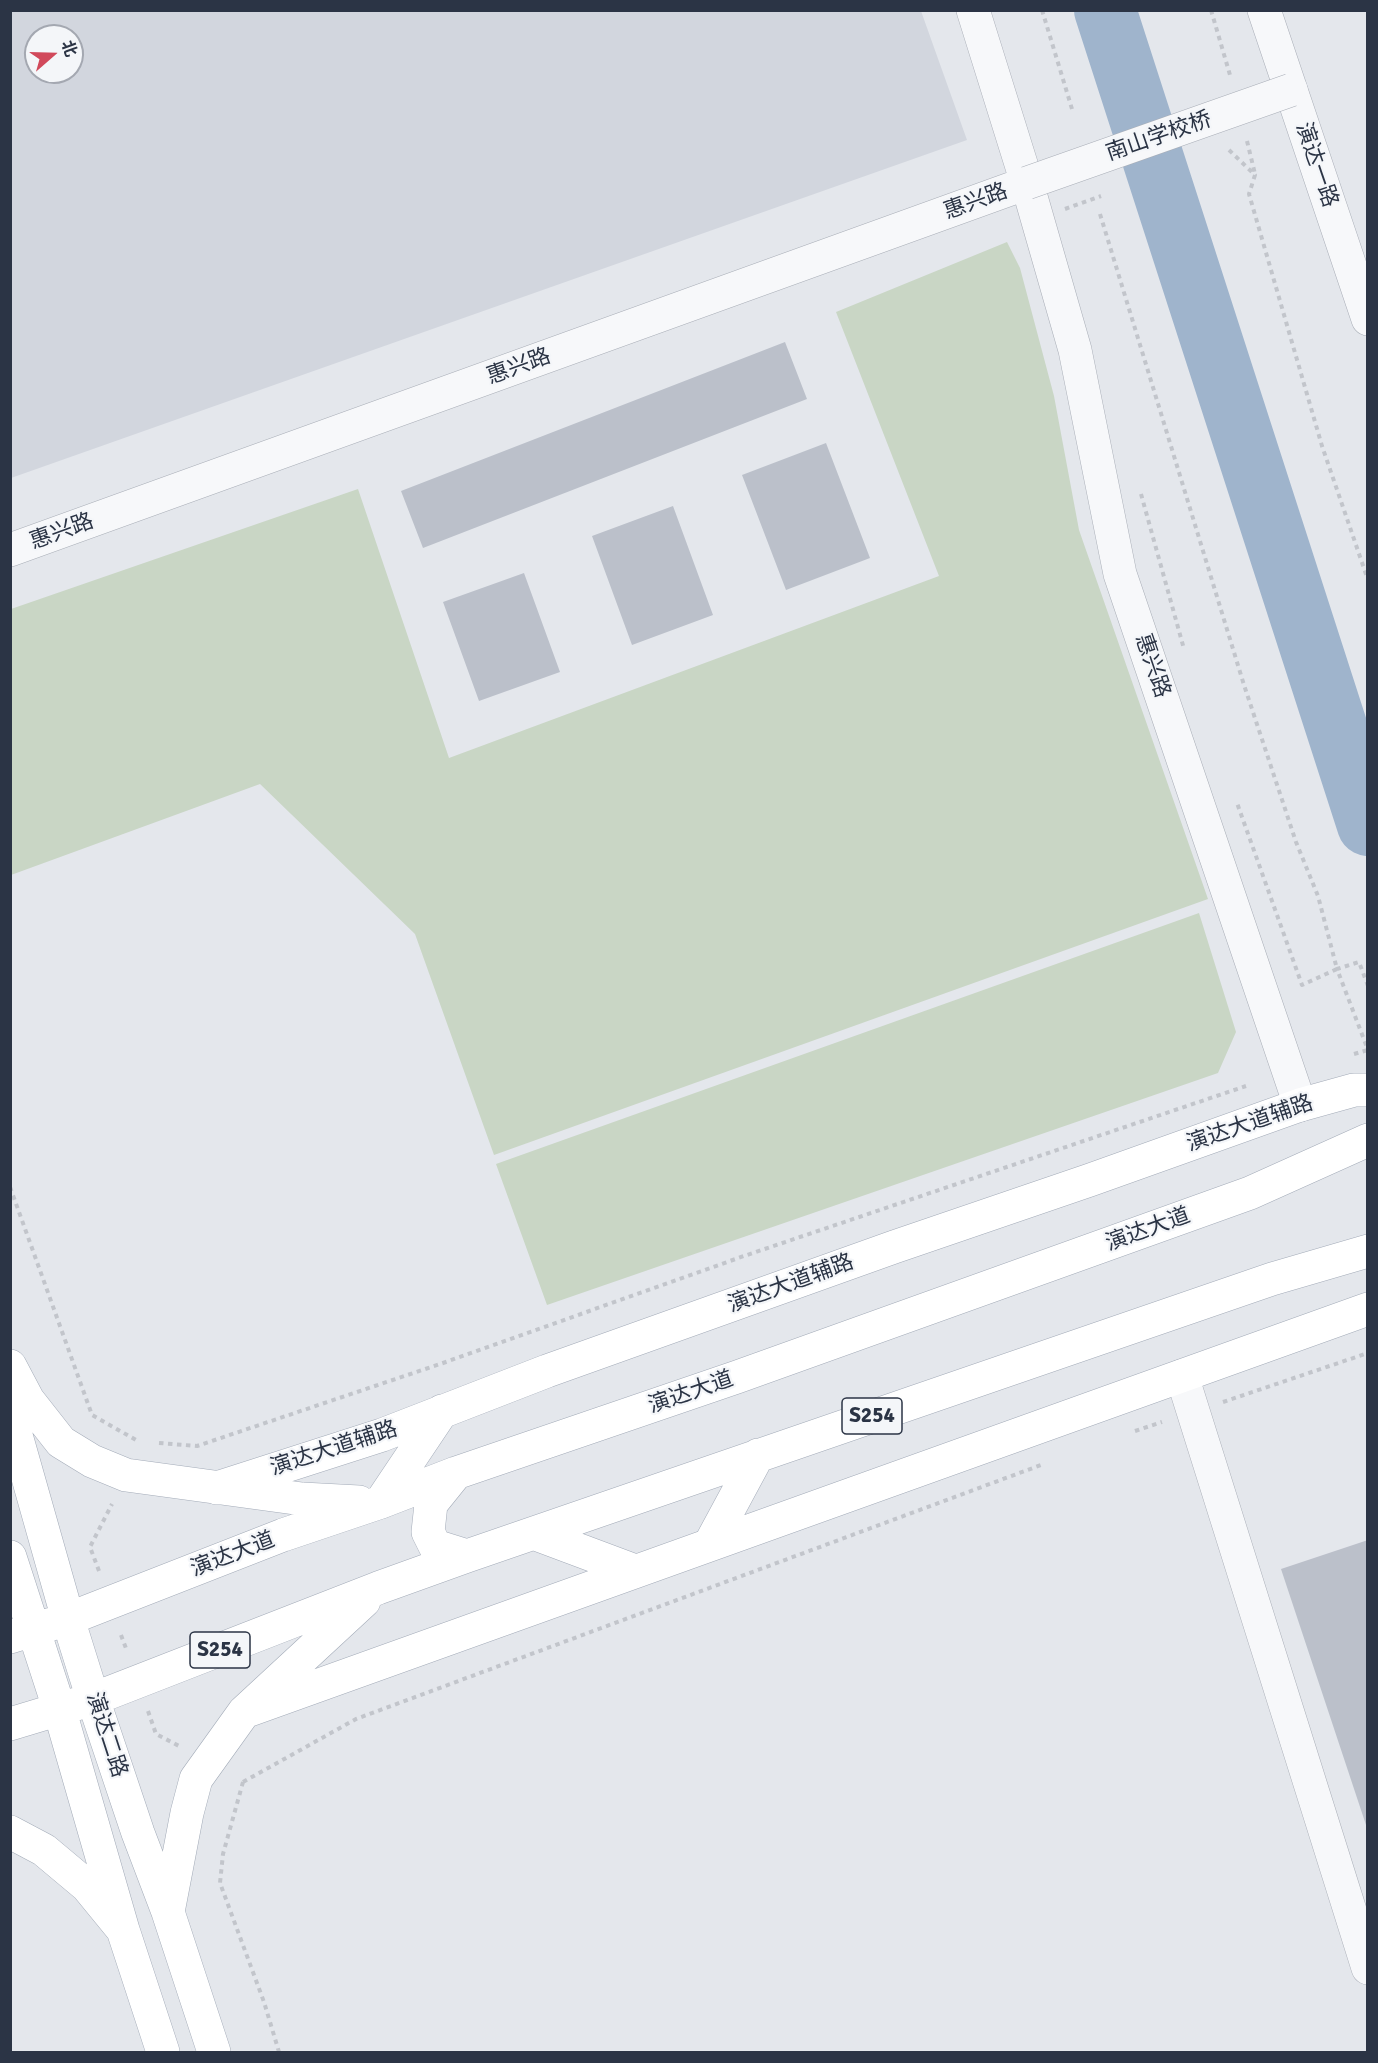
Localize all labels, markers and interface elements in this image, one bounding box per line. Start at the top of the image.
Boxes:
north arrow [24,24,84,84]
text: 北 [57,38,81,59]
street label: 南山学校桥 [1103,107,1215,167]
street label: 演达一路 [1289,119,1343,211]
street label: 惠兴路 [940,178,1012,226]
street label: 惠兴路 [483,343,555,391]
street label: 惠兴路 [26,508,98,556]
street label: 惠兴路 [1129,631,1175,701]
street label: 演达大道辅路 [1183,1090,1317,1158]
street label: 演达大道 [1102,1203,1194,1257]
street label: 演达大道辅路 [724,1249,858,1319]
street label: 演达大道 [645,1366,737,1420]
road number: S254 [842,1398,902,1434]
street label: 演达大道辅路 [267,1416,401,1482]
street label: 演达大道 [187,1527,279,1583]
road number: S254 [190,1632,250,1668]
street label: 演达二路 [80,1689,132,1781]

